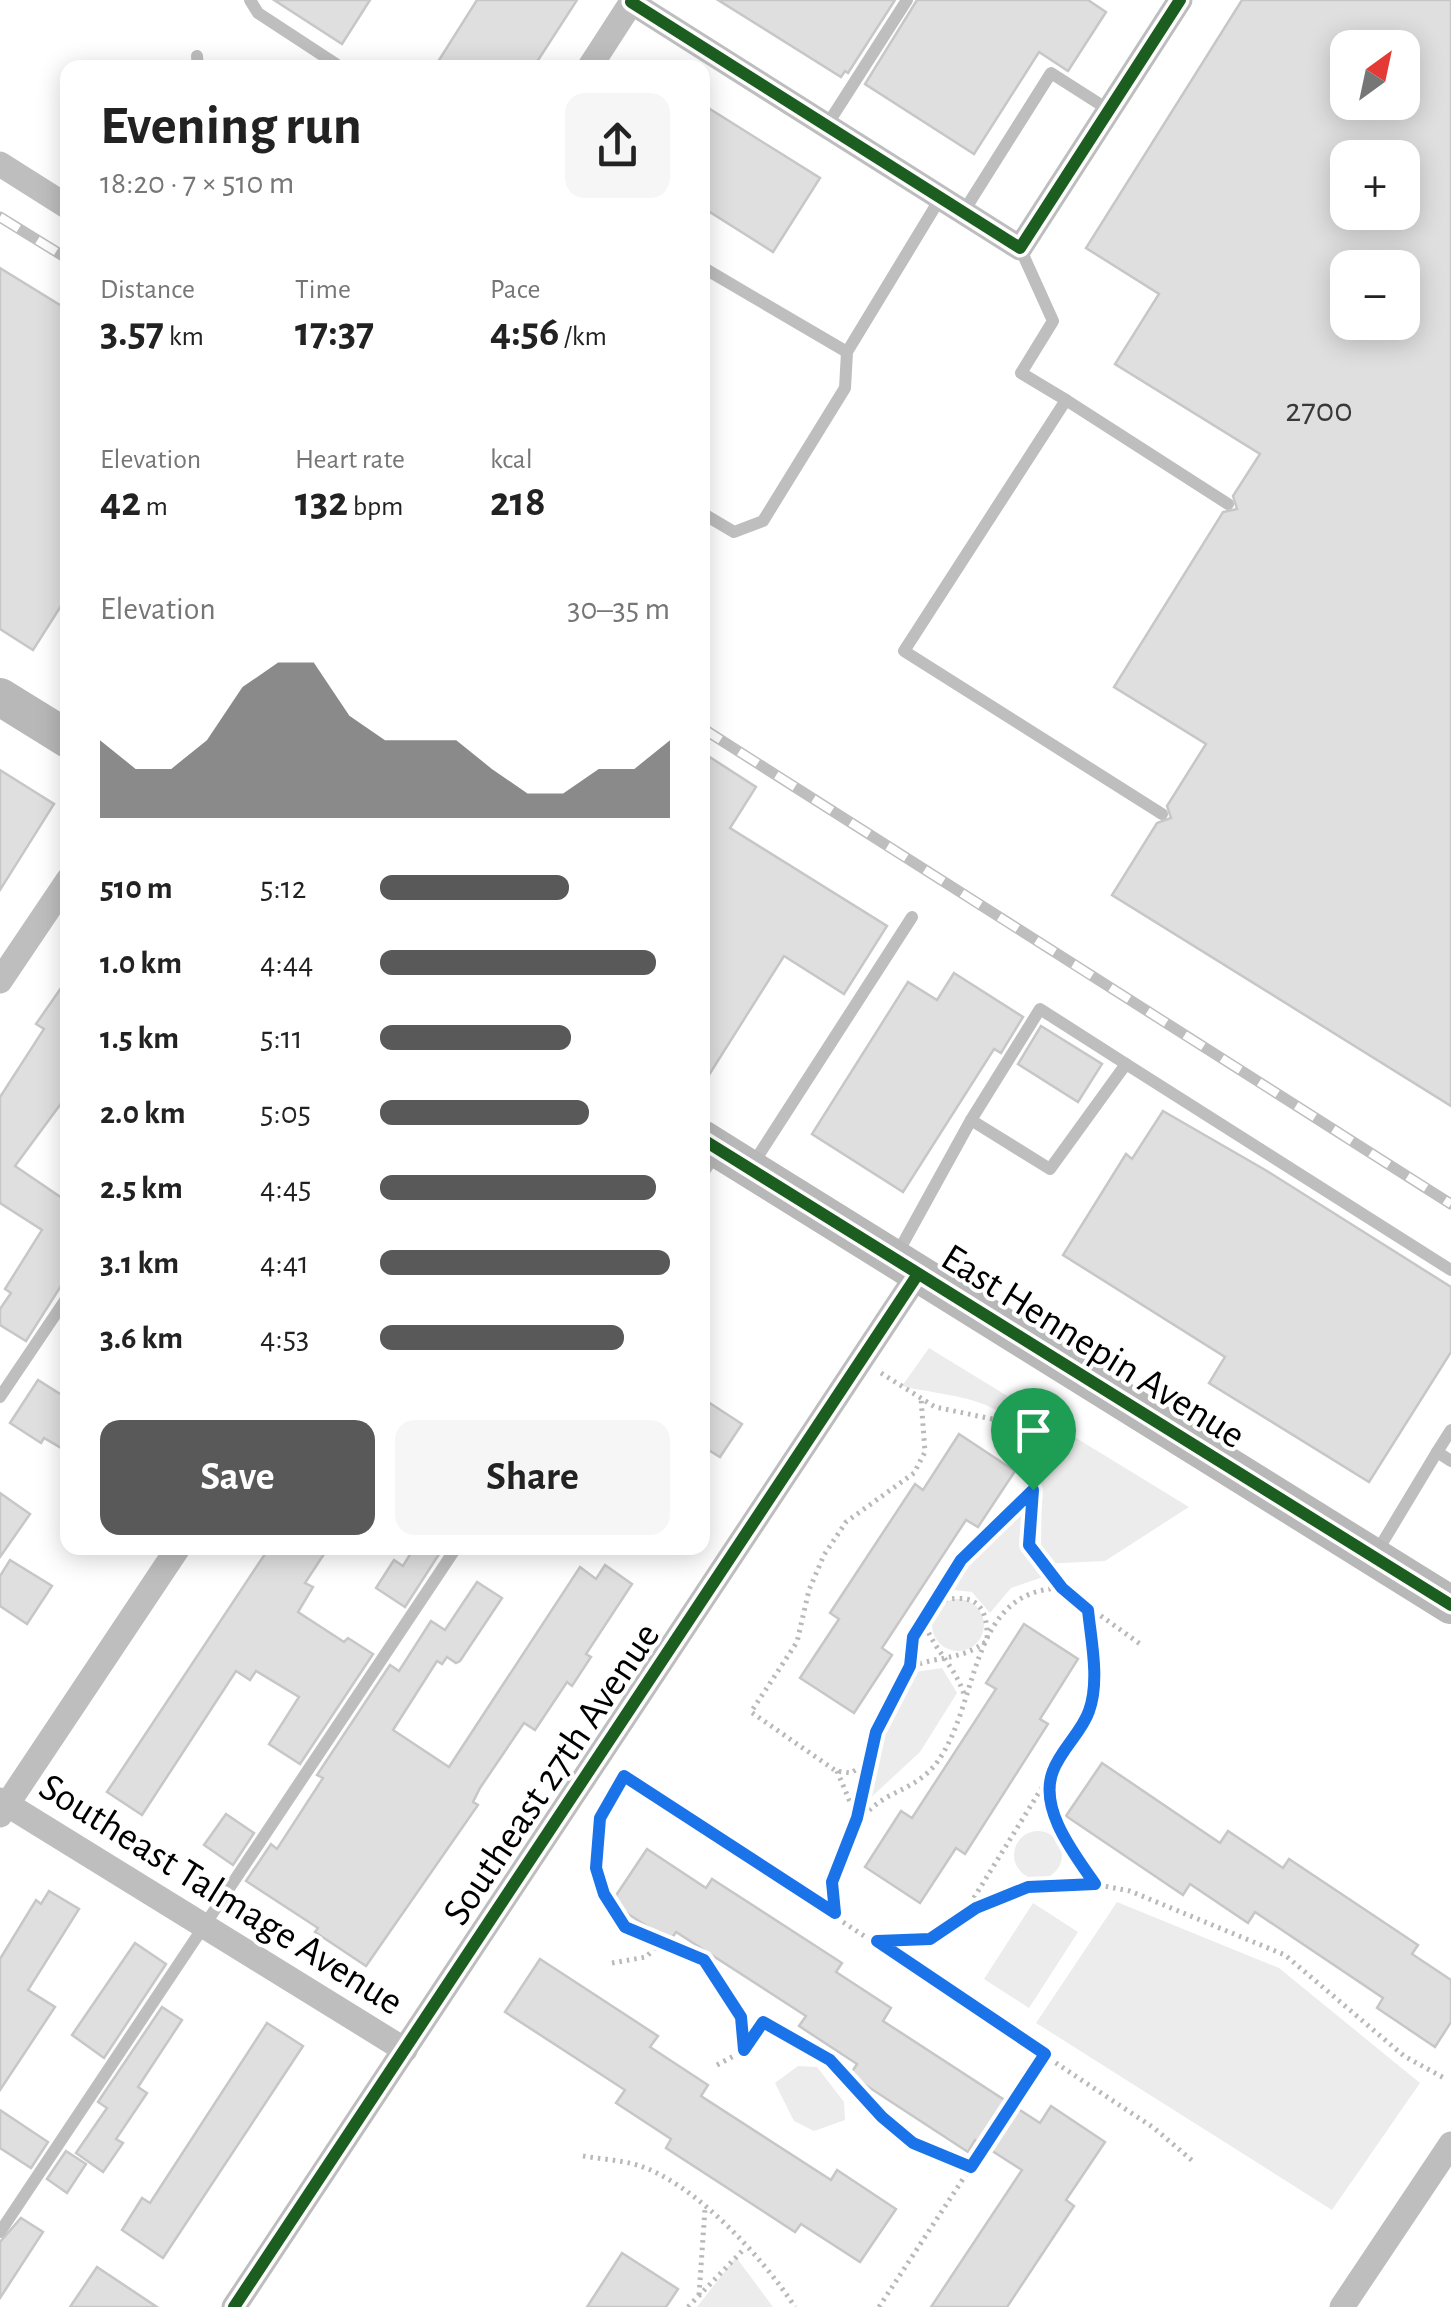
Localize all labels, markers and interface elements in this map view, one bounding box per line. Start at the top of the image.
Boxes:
north arrow [1330,30,1420,120]
map controls [1330,30,1420,340]
button: share [565,93,670,198]
text: Evening run [100,99,362,154]
button: + [1330,140,1420,230]
text: 18:20 · 7 × 510 m [100,167,294,199]
button: − [1330,250,1420,340]
text: Distance [100,276,195,304]
text: Time [295,276,351,304]
text: Pace [490,276,540,304]
text: 3.57 [100,311,164,353]
text: 17:37 [295,311,374,353]
text: 4:56 [490,311,559,353]
text: km [164,323,204,351]
text: /km [559,323,607,351]
house number: 2700 [1285,393,1353,428]
text: Elevation [100,446,201,474]
text: Heart rate [295,446,405,474]
text: kcal [490,446,533,474]
text: 42 [100,481,141,523]
text: 132 [295,481,348,523]
text: 218 [490,481,546,523]
text: m [141,493,168,521]
text: bpm [348,493,403,521]
text: Elevation [100,593,216,625]
text: 30–35 m [567,593,670,625]
text: 510 m [100,872,173,904]
text: 5:12 [260,872,306,904]
text: 1.0 km [100,947,182,979]
text: 4:44 [260,947,314,979]
text: 1.5 km [100,1022,179,1054]
text: 5:11 [260,1022,303,1054]
text: 2.0 km [100,1097,186,1129]
text: 5:05 [260,1097,311,1129]
text: 2.5 km [100,1172,183,1204]
text: 4:45 [260,1172,312,1204]
street label: East Hennepin Avenue [934,1237,1252,1456]
text: 3.1 km [100,1247,179,1279]
text: 4:41 [260,1247,309,1279]
text: 3.6 km [100,1322,183,1354]
text: 4:53 [260,1322,309,1354]
pin [991,1388,1076,1491]
icon: arrive [1006,1403,1061,1458]
button: Save [100,1420,375,1535]
button: Share [395,1420,670,1535]
street label: Southeast 27th Avenue [436,1616,667,1932]
street label: Southeast Talmage Avenue [32,1767,409,2023]

